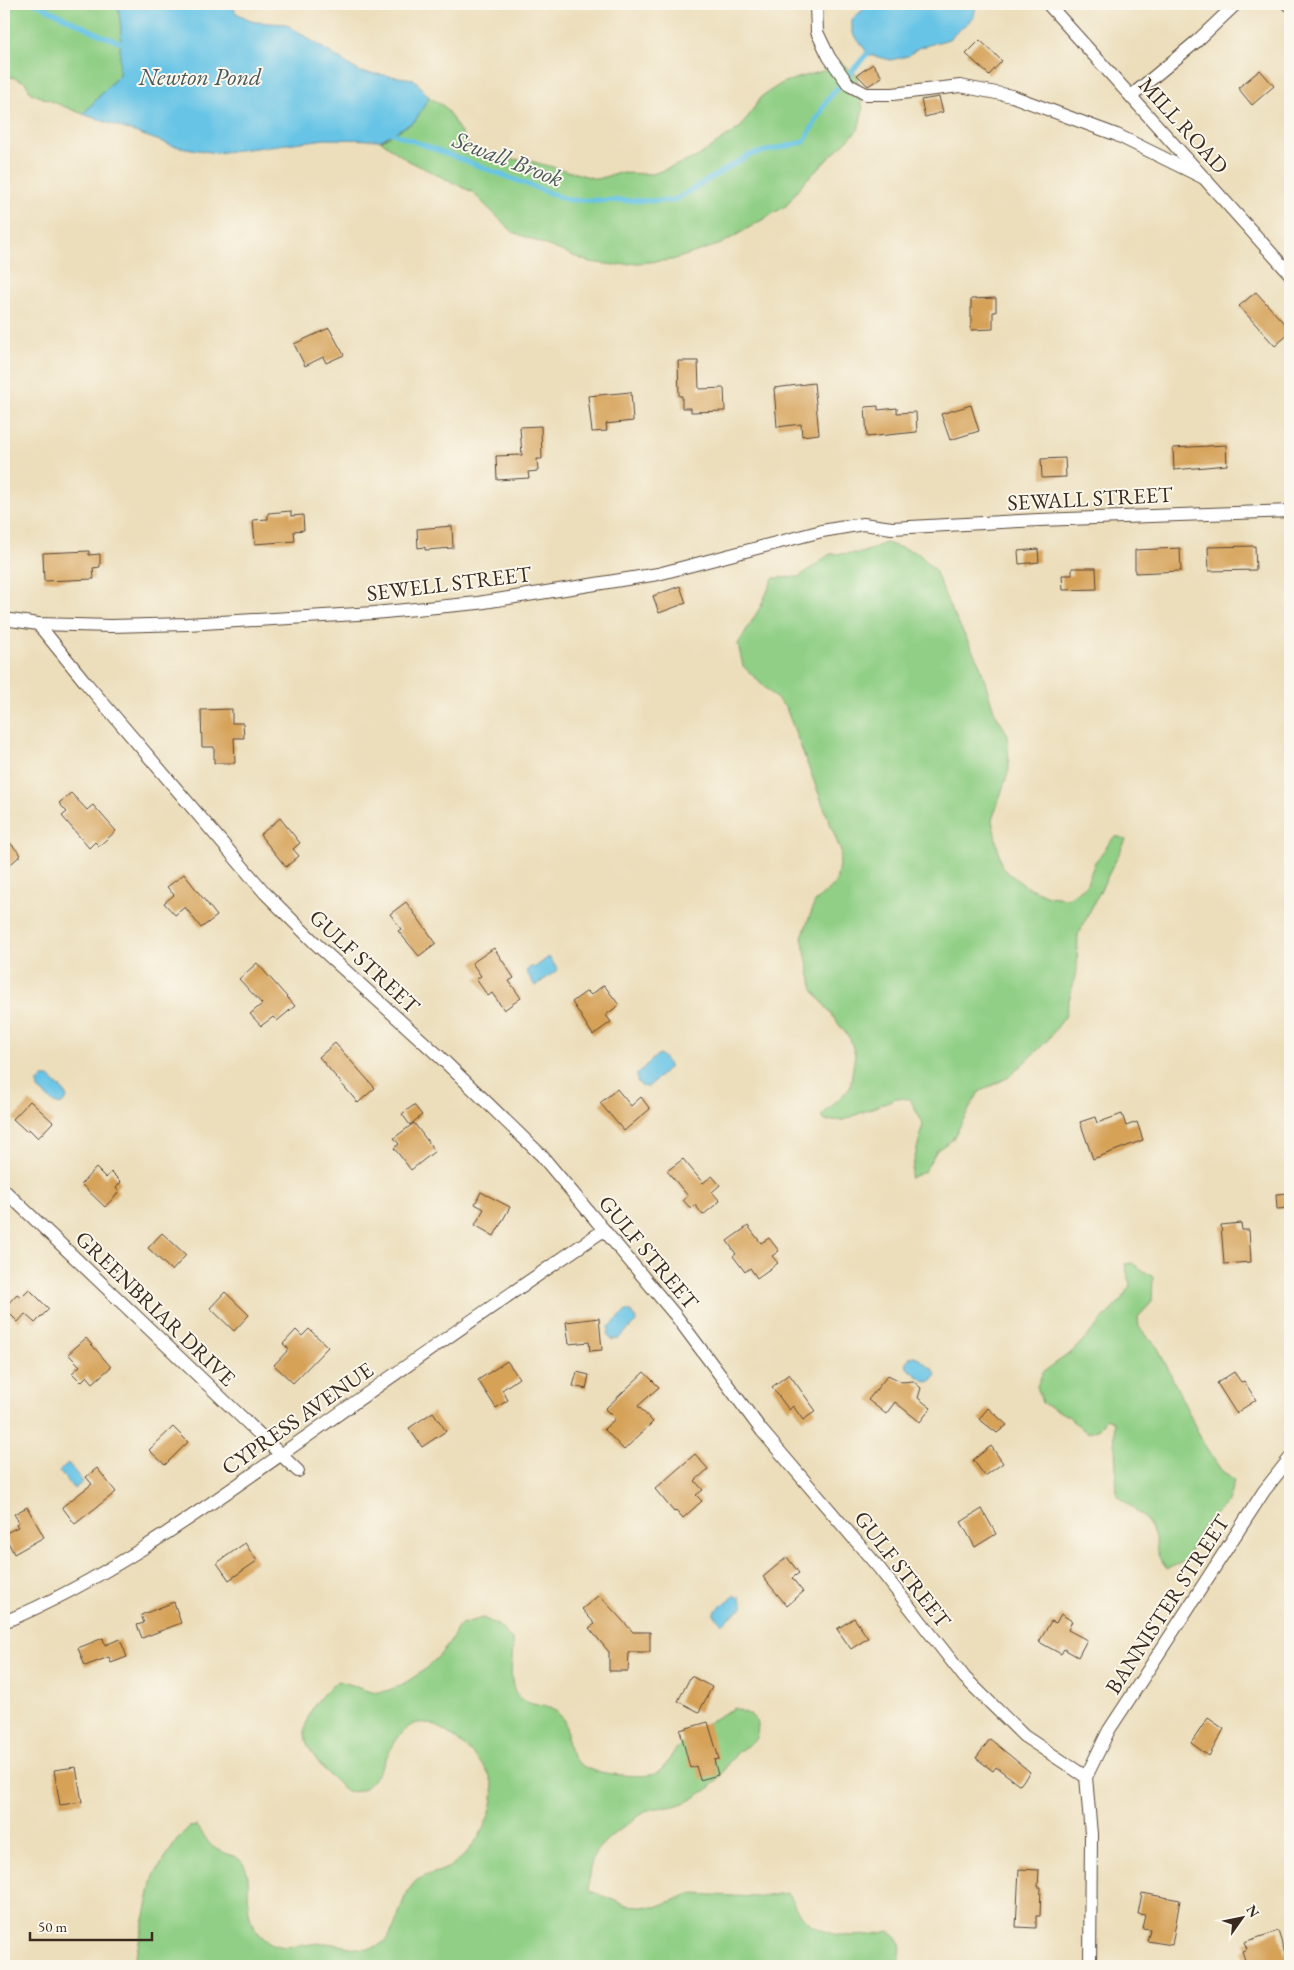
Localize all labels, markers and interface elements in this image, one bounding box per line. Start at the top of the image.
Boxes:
water label: Newton Pond [138,61,262,92]
street label: MILL ROAD [1132,71,1235,180]
water label: Sewall Brook [448,123,568,194]
street label: SEWALL STREET [1007,480,1174,517]
street label: SEWELL STREET [365,559,533,608]
street label: GULF STREET [303,903,426,1020]
street label: GULF STREET [592,1189,705,1316]
street label: GREENBRIAR DRIVE [69,1224,242,1393]
street label: CYPRESS AVENUE [216,1355,379,1482]
street label: GULF STREET [848,1505,958,1634]
street label: BANNISTER STREET [1099,1509,1236,1699]
north arrow [1216,1892,1266,1942]
text: N [1242,1901,1264,1921]
scale bar [30,1910,152,1942]
text: 50 m [38,1917,67,1936]

